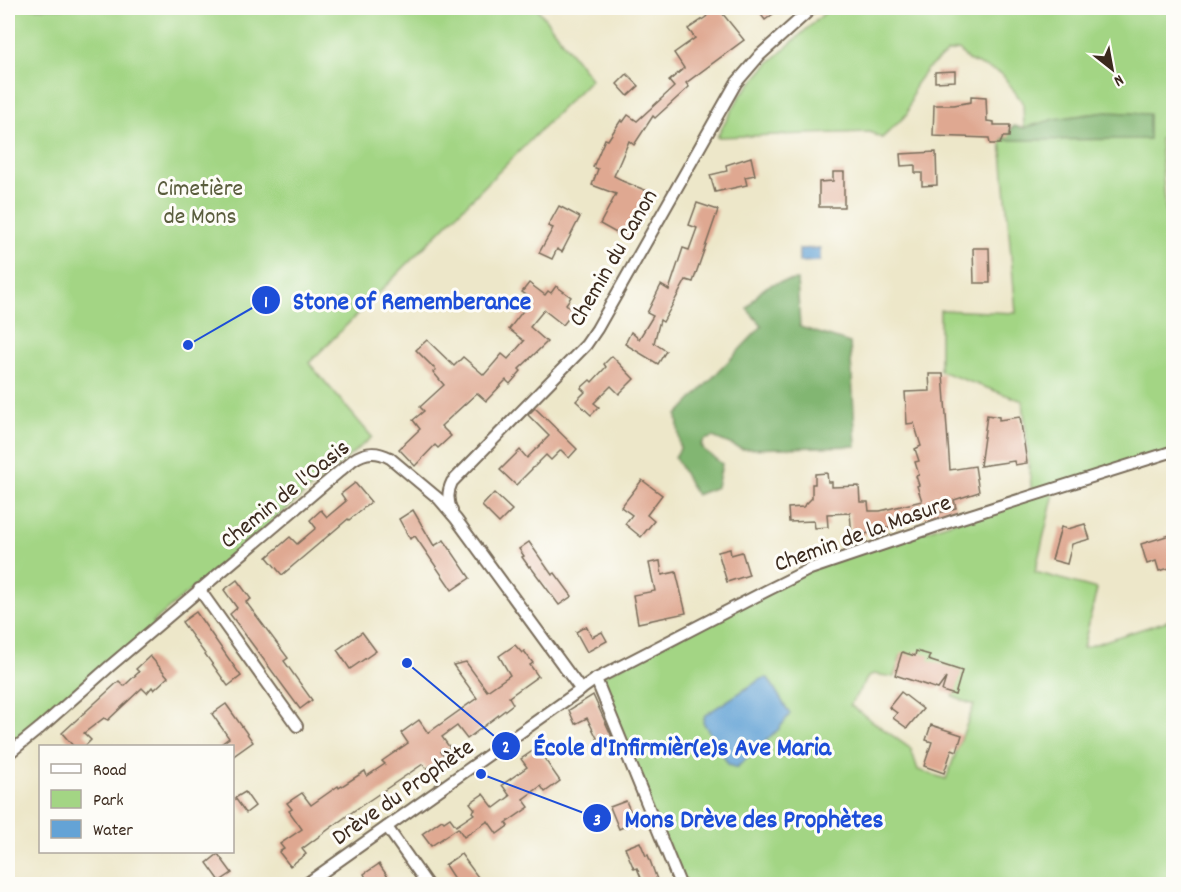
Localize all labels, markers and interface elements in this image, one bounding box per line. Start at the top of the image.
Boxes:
north arrow [1082,39,1142,99]
text: N [1109,68,1128,92]
park label: Cimetière de Mons [157,173,243,235]
street label: Chemin du Canon [561,183,668,334]
callout: Stone of Rememberance [251,278,543,322]
text: Stone of Rememberance [293,285,531,322]
text: 1 [264,291,268,316]
street label: Chemin de l'Oasis [214,432,358,558]
street label: Chemin de la Masure [770,487,956,583]
callout: École d'Infirmièr(e)s Ave Maria [491,724,842,768]
text: École d'Infirmièr(e)s Ave Maria [533,731,832,768]
street label: Drève du Prophète [326,732,482,855]
text: 2 [502,736,510,761]
legend [39,745,234,853]
text: Road [93,759,127,784]
text: Park [93,789,124,814]
callout: Mons Drève des Prophètes [582,796,895,840]
text: Mons Drève des Prophètes [625,803,883,840]
text: 3 [593,809,601,834]
text: Water [93,819,133,844]

